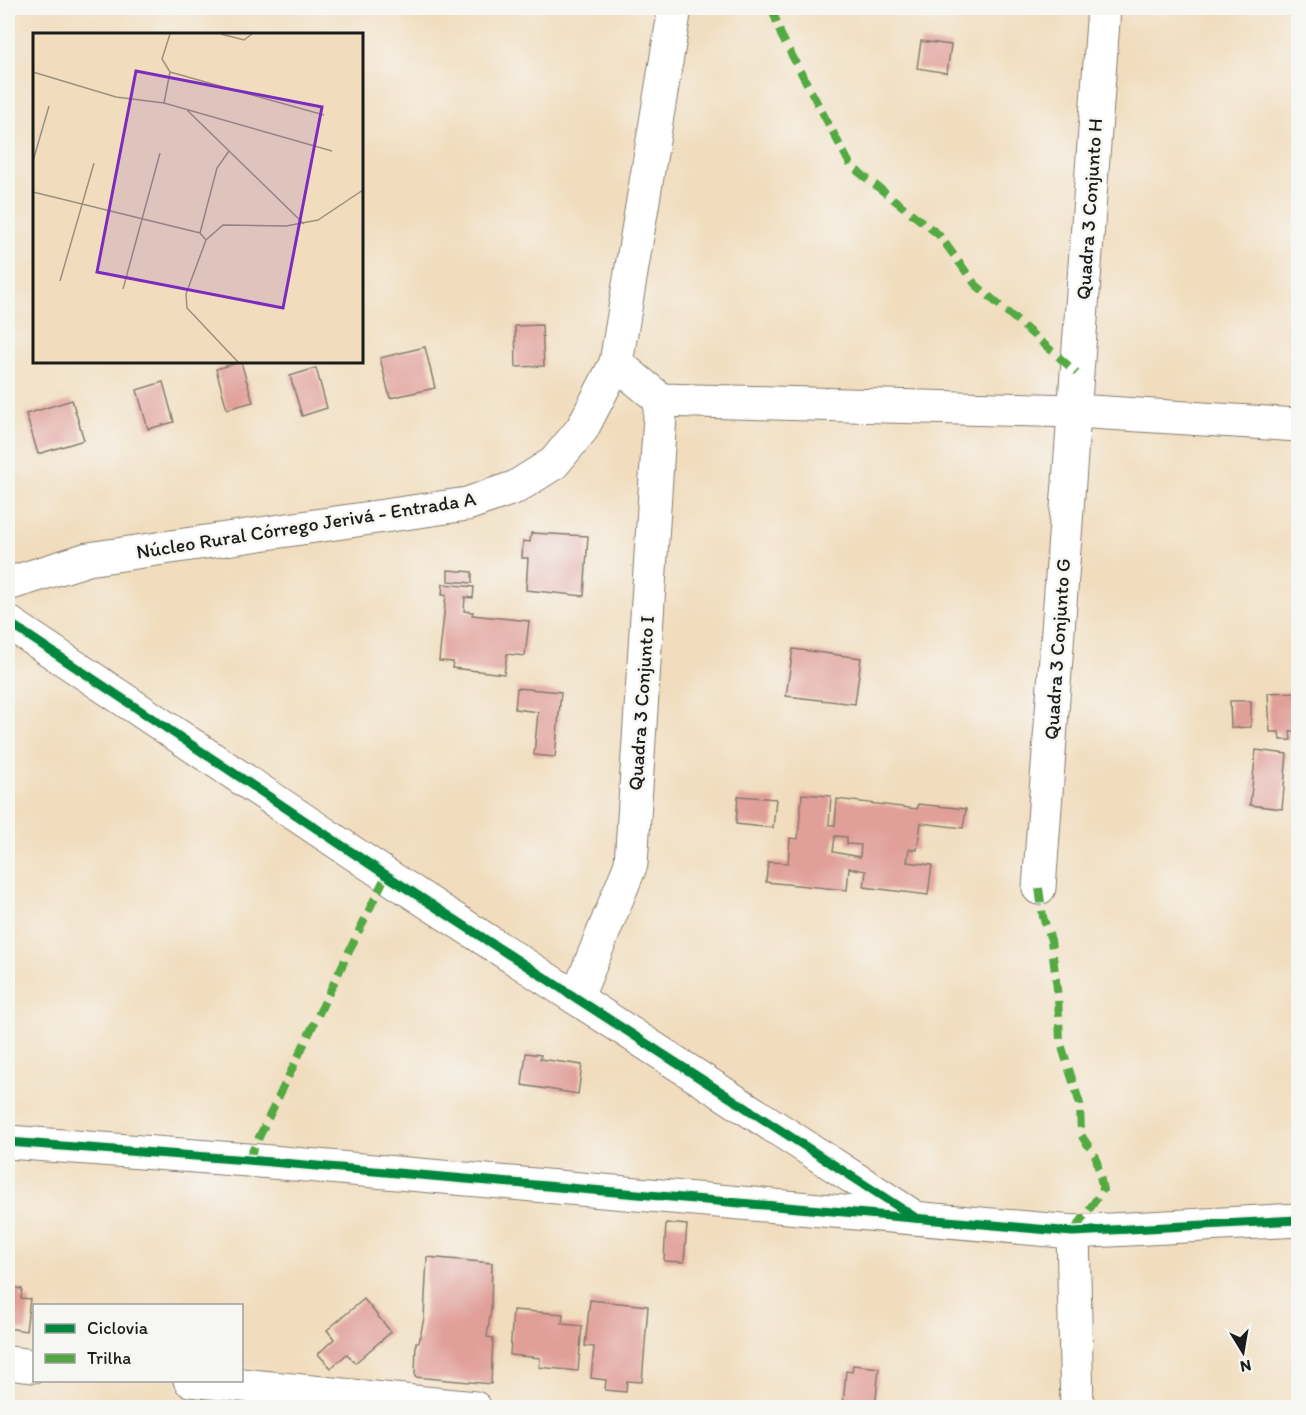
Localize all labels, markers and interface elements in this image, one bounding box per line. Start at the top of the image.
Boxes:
inset map [33,33,363,363]
street label: Quadra 3 Conjunto H [1071,117,1107,301]
street label: Núcleo Rural Córrego Jerivá - Entrada A [134,486,478,564]
street label: Quadra 3 Conjunto G [1039,557,1075,741]
street label: Quadra 3 Conjunto I [623,615,659,791]
legend [33,1304,243,1382]
text: Ciclovia [87,1317,149,1339]
north arrow [1213,1322,1273,1382]
text: Trilha [87,1347,131,1369]
text: N [1239,1356,1253,1377]

